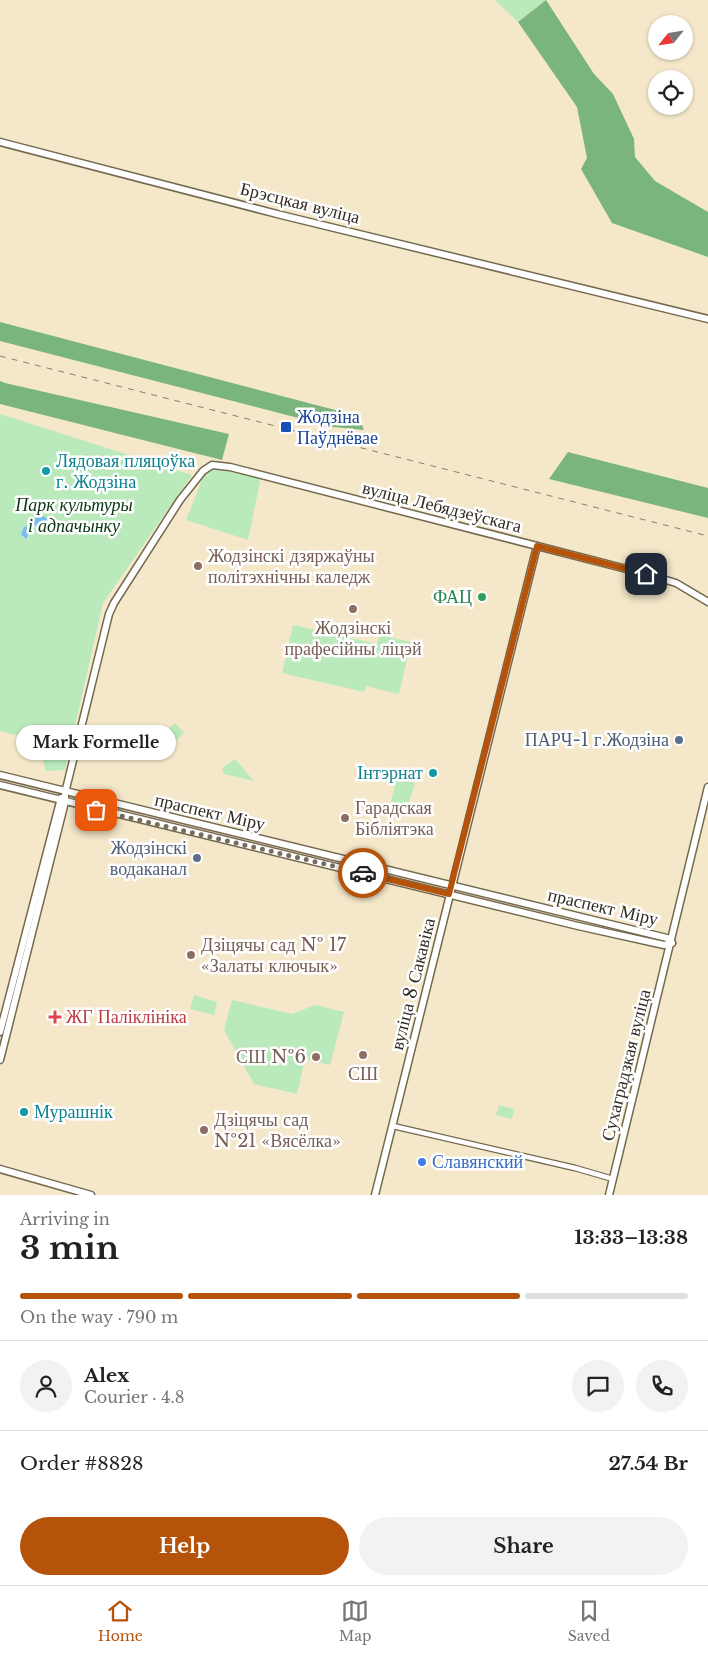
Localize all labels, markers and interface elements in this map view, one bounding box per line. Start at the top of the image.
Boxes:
north arrow [648,15,692,60]
map controls [648,15,693,115]
button: locate [648,70,693,115]
street label: Брэсцкая вуліца [238,177,362,229]
place label: Жодзіна Паўднёвае [297,406,378,449]
marker: Жодзіна Паўднёвае [279,420,293,434]
place label: Лядовая пляцоўка г. Жодзіна [56,450,195,493]
marker: Лядовая пляцоўка г. Жодзіна [40,465,52,477]
street label: вуліца Лебядзеўскага [360,477,524,537]
park label: Парк культуры і адпачынку [14,494,133,537]
place label: Жодзінскі дзяржаўны політэхнічны каледж [208,545,375,588]
pin [625,553,667,595]
marker: Жодзінскі дзяржаўны політэхнічны каледж [192,560,204,572]
icon: home [632,560,660,588]
place label: ФАЦ [433,586,472,608]
marker: ФАЦ [476,591,488,603]
marker: Жодзінскі прафесійны ліцэй [347,603,359,615]
place label: Жодзінскі прафесійны ліцэй [284,617,422,660]
callout: Mark Formelle [16,725,176,760]
place label: ПАРЧ-1 г.Жодзіна [525,729,669,751]
text: Mark Formelle [33,732,159,752]
marker: ПАРЧ-1 г.Жодзіна [673,734,685,746]
place label: Інтэрнат [357,762,423,784]
marker: Інтэрнат [427,767,439,779]
pin [75,789,117,831]
street label: праспект Міру [153,789,267,835]
icon: bag [82,796,110,824]
place label: Гарадская Бібліятэка [355,797,434,840]
marker: Гарадская Бібліятэка [339,812,351,824]
place label: Жодзінскі водаканал [110,837,187,880]
courier [338,848,388,898]
marker: Жодзінскі водаканал [191,852,203,864]
icon: car [349,859,377,887]
street label: праспект Міру [546,884,660,930]
street label: вуліца 8 Сакавіка [386,916,440,1052]
place label: Дзіцячы сад № 17 «Залаты ключык» [201,934,347,977]
marker: Дзіцячы сад № 17 «Залаты ключык» [185,949,197,961]
street label: Сухаградзкая вуліца [596,987,656,1143]
place label: ЖГ Паліклініка [66,1006,187,1028]
marker: ЖГ Паліклініка [48,1010,62,1024]
place label: СШ №6 [236,1046,306,1068]
marker: СШ [357,1049,369,1061]
marker: СШ №6 [310,1051,322,1063]
place label: СШ [348,1063,378,1085]
place label: Мурашнік [34,1101,113,1123]
marker: Мурашнік [18,1106,30,1118]
place label: Дзіцячы сад №21 «Вясёлка» [214,1109,341,1152]
marker: Дзіцячы сад №21 «Вясёлка» [198,1124,210,1136]
place label: Славянский [432,1151,524,1173]
marker: Славянский [416,1156,428,1168]
text: Arriving in [20,1209,110,1229]
text: 13:33–13:38 [574,1226,688,1249]
text: 3 min [20,1228,119,1268]
text: On the way · 790 m [20,1307,178,1327]
button: person [20,1360,72,1412]
button: chat [572,1360,624,1412]
button: phone [636,1360,688,1412]
text: Alex [84,1364,129,1387]
text: Courier · 4.8 [84,1387,185,1407]
text: Order #8828 [20,1452,143,1475]
text: 27.54 Br [608,1452,688,1475]
button: Help [20,1517,349,1575]
button: Share [359,1517,688,1575]
tab: Home [98,1597,143,1645]
tab: Map [339,1597,372,1645]
tab: Saved [568,1597,610,1645]

